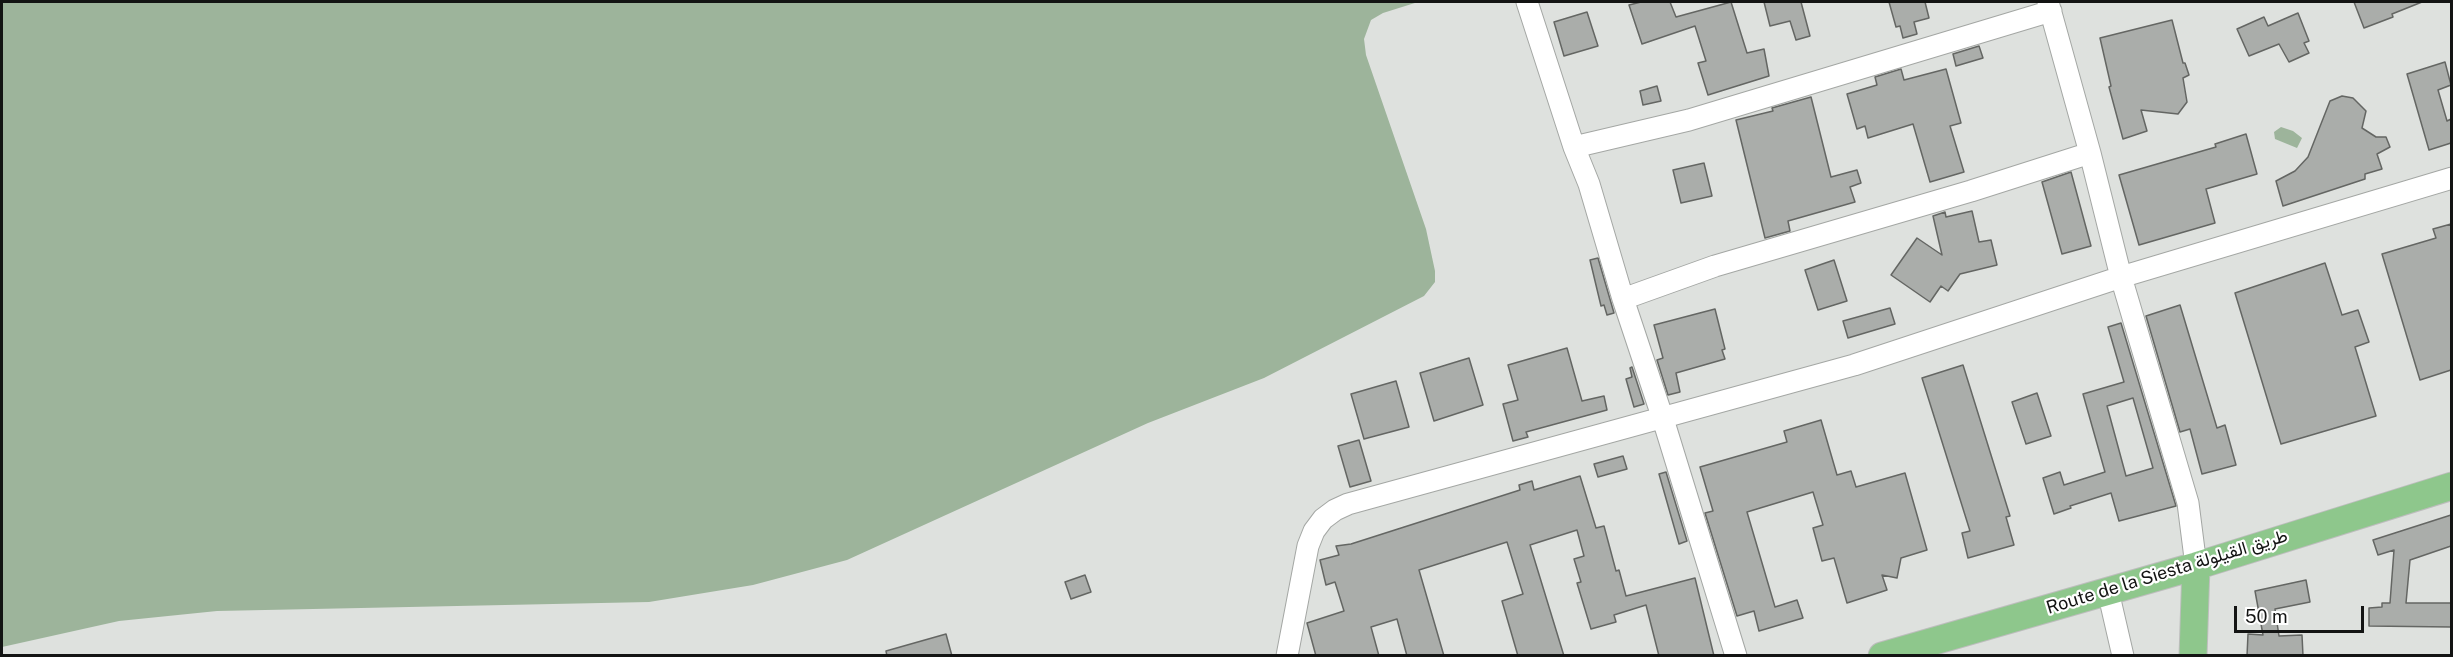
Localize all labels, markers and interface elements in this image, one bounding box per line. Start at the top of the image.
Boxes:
street label: Route de la Siesta طريق القيلولة [2044,525,2290,619]
scale bar [2237,594,2368,632]
text: 50 m [2245,606,2288,627]

